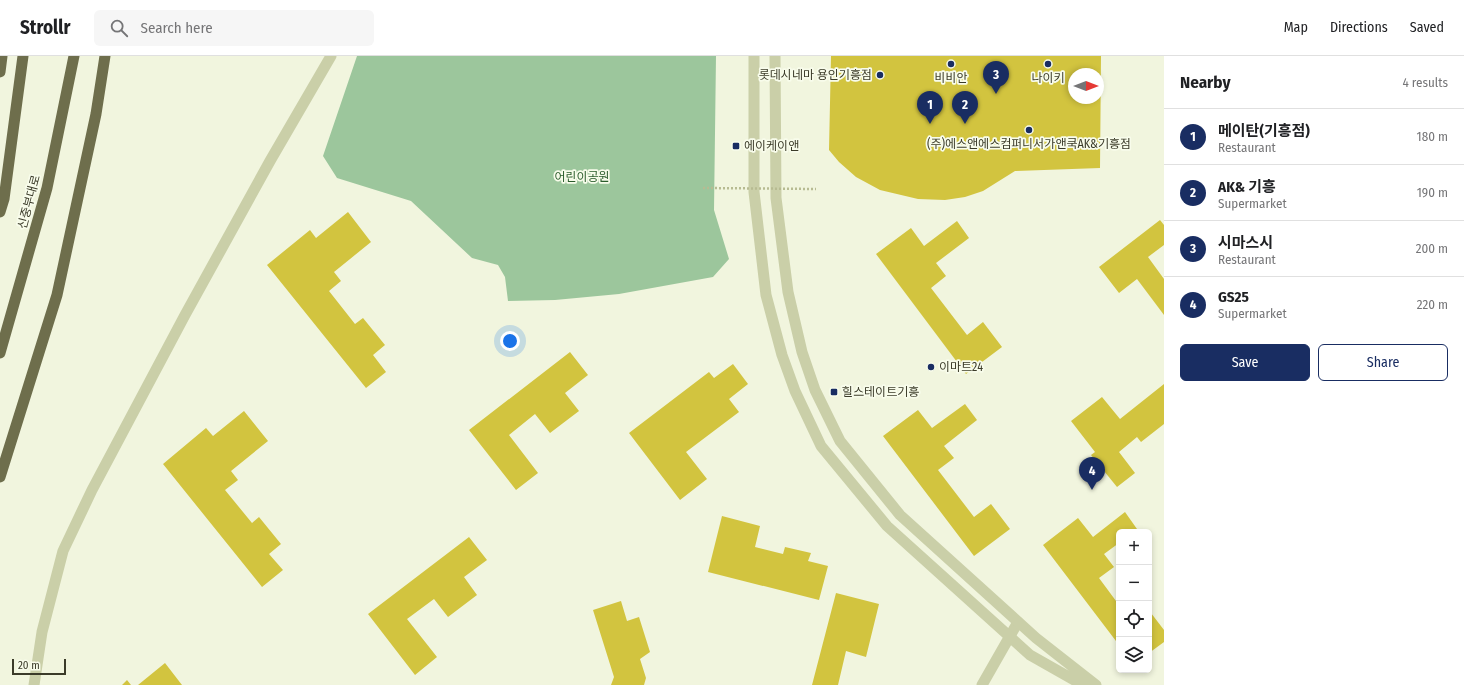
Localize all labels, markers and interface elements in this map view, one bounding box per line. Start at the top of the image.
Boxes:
search box [94,10,374,46]
text: Strollr [20,16,70,39]
icon: search [108,17,130,39]
text: Search here [140,19,213,37]
text: Map [1284,19,1308,36]
text: Directions [1330,19,1388,36]
text: Saved [1410,19,1444,36]
marker: 비비안 [946,59,956,69]
marker: 나이키 [1043,59,1053,69]
pin: 3 [983,61,1009,94]
place label: 롯데시네마 용인기흥점 [759,68,872,82]
north arrow [1068,68,1104,104]
marker: 롯데시네마 용인기흥점 [875,70,885,80]
place label: 비비안 [934,71,968,85]
place label: 나이키 [1031,71,1065,85]
text: Nearby [1180,72,1231,93]
text: 4 results [1402,75,1448,90]
pin: 1 [917,91,943,124]
pin: 2 [952,91,978,124]
text: 메이탄(기흥점) [1218,122,1310,140]
marker: (주)에스앤에스컴퍼니서가앤쿡AK&기흥점 [1024,125,1034,135]
text: 1 [1190,129,1196,144]
text: 180 m [1417,129,1448,144]
place label: (주)에스앤에스컴퍼니서가앤쿡AK&기흥점 [927,137,1131,151]
place label: 에이케이앤 [744,139,799,153]
text: Restaurant [1218,140,1276,155]
marker: 에이케이앤 [731,141,741,151]
park label: 어린이공원 [554,170,610,184]
street label: 신중부대로 [15,174,43,230]
text: AK& 기흥 [1218,178,1276,196]
text: 2 [1190,185,1196,200]
text: 190 m [1417,185,1448,200]
text: Supermarket [1218,196,1287,211]
text: 시마스시 [1218,234,1273,252]
text: 3 [1190,241,1196,256]
text: 200 m [1416,241,1448,256]
text: Restaurant [1218,252,1276,267]
text: GS25 [1218,288,1249,306]
text: 4 [1190,297,1196,312]
text: 220 m [1417,297,1448,312]
text: Supermarket [1218,306,1287,321]
your location [500,331,520,351]
button: Save [1180,344,1310,381]
button: Share [1318,344,1448,381]
place label: 이마트24 [939,360,983,374]
marker: 이마트24 [926,362,936,372]
place label: 힐스테이트기흥 [842,385,919,399]
marker: 힐스테이트기흥 [829,387,839,397]
pin: 4 [1079,457,1105,490]
map controls [1116,529,1152,673]
button: + [1116,529,1152,565]
button: − [1116,565,1152,601]
button: locate [1116,601,1152,637]
button: layers [1116,637,1152,673]
scale bar [12,657,66,676]
text: 20 m [18,659,40,672]

